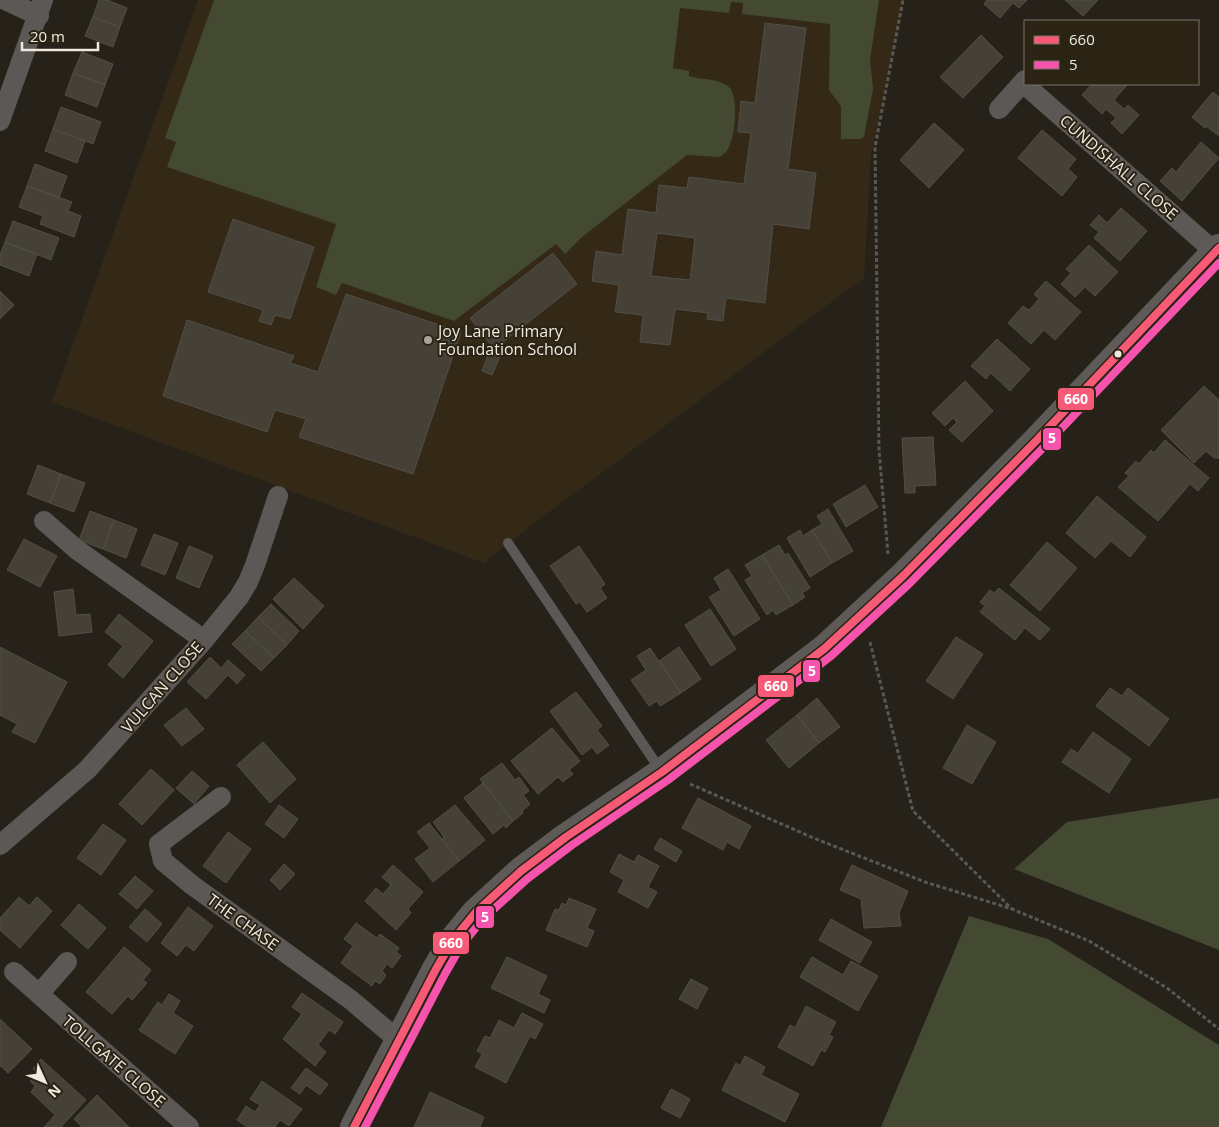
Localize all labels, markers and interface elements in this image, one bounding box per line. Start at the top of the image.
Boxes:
scale bar [22,20,99,52]
legend [1024,20,1199,85]
text: 20 m [30,26,65,46]
text: 660 [1069,29,1095,49]
text: 5 [1069,54,1078,74]
street label: CUNDISHALL CLOSE [1055,110,1183,224]
place label: Joy Lane Primary Foundation School [436,320,577,360]
marker: Joy Lane Primary Foundation School [422,334,434,346]
unlabelled marker [1113,349,1123,359]
line badge: 660 [1057,387,1095,411]
text: 660 [1064,389,1088,408]
line badge: 5 [1042,427,1062,451]
text: 5 [1048,428,1056,447]
street label: VULCAN CLOSE [116,637,208,737]
line badge: 5 [802,659,821,683]
text: 5 [808,661,816,680]
line badge: 660 [757,674,795,698]
text: 660 [764,676,788,695]
street label: THE CHASE [203,889,283,955]
line badge: 5 [475,905,495,929]
text: 5 [481,907,489,926]
line badge: 660 [432,931,470,955]
text: 660 [439,933,463,952]
street label: TOLLGATE CLOSE [58,1010,170,1112]
north arrow [20,1057,70,1107]
text: N [44,1081,66,1102]

